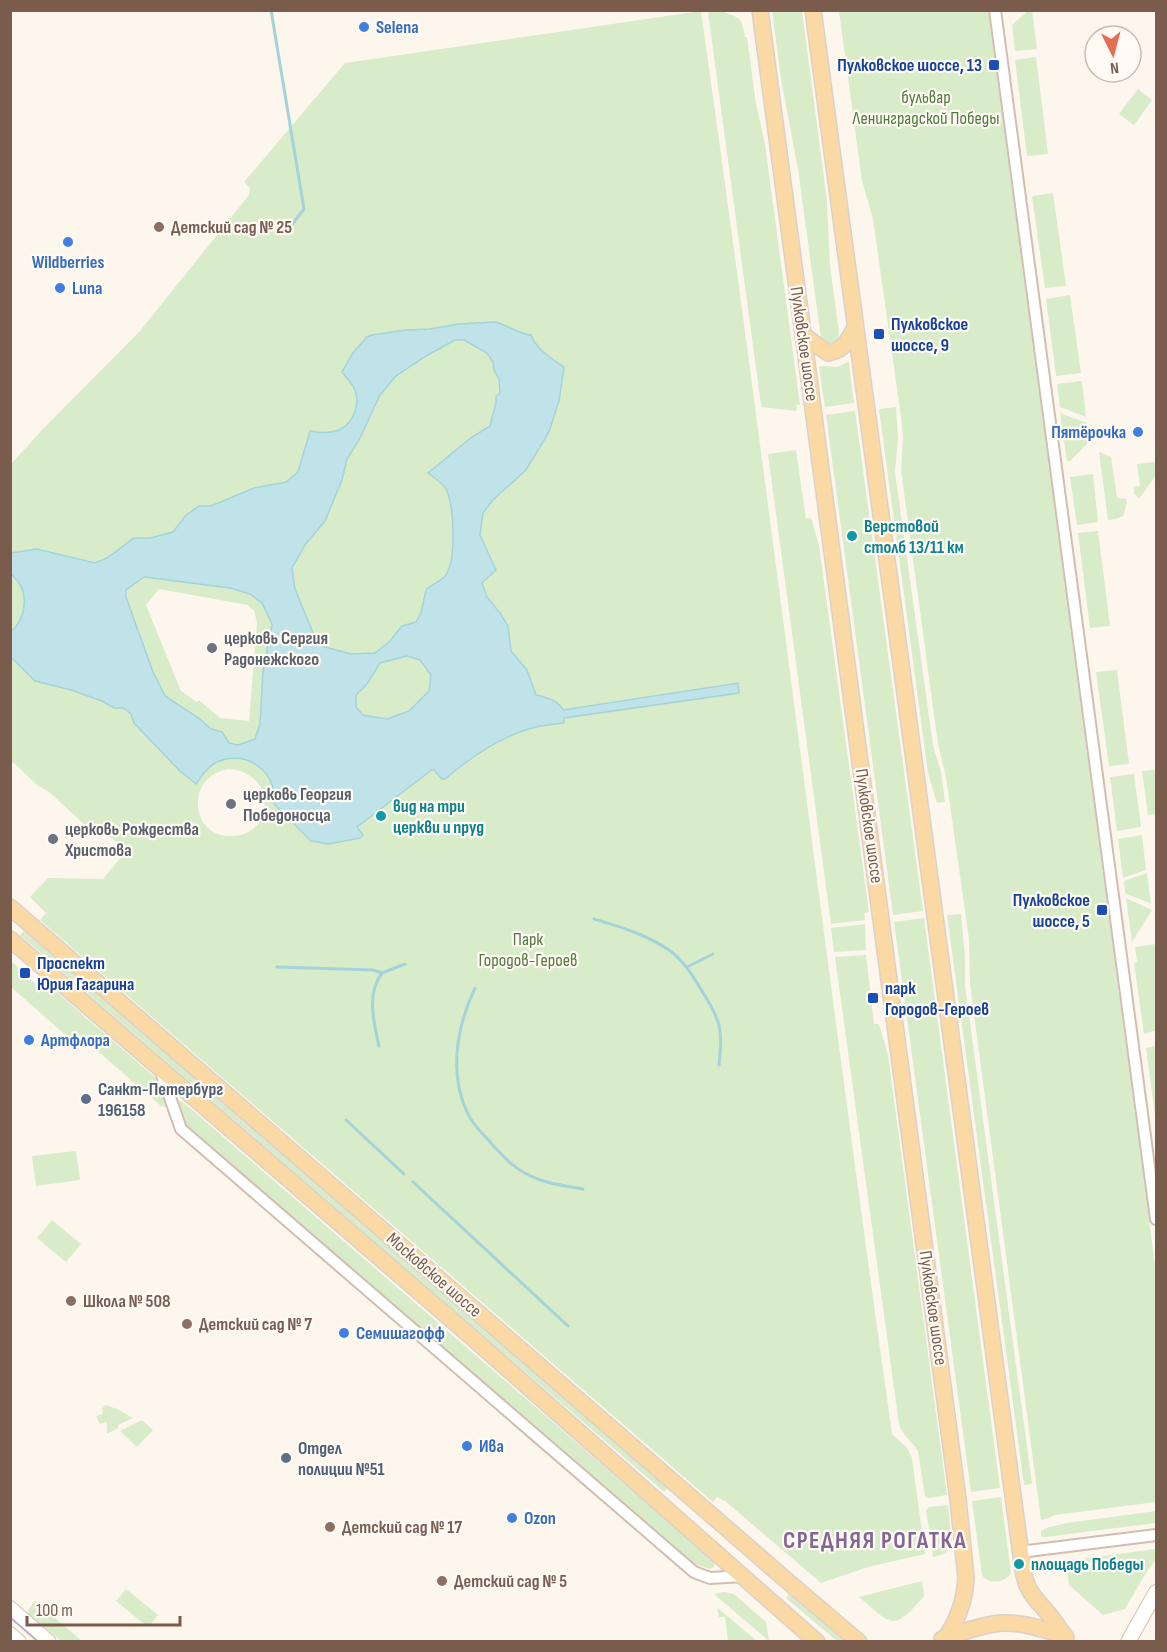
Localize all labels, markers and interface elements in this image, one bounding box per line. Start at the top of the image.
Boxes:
place label: Selena [376,17,419,38]
marker: Selena [357,20,371,34]
north arrow [1083,24,1143,84]
place label: Пулковское шоссе, 13 [837,55,982,76]
marker: Пулковское шоссе, 13 [987,58,1001,72]
text: N [1109,58,1120,77]
park label: бульвар Ленинградской Победы [852,87,999,129]
place label: Детский сад № 25 [171,217,292,238]
marker: Детский сад № 25 [152,220,166,234]
marker: Wildberries [61,235,75,249]
place label: Wildberries [32,252,104,273]
place label: Luna [72,278,102,299]
marker: Luna [53,281,67,295]
street label: Пулковское шоссе [786,285,822,403]
place label: Пулковское шоссе, 9 [891,314,968,356]
marker: Пулковское шоссе, 9 [872,327,886,341]
place label: Пятёрочка [1051,422,1126,443]
marker: Пятёрочка [1131,425,1145,439]
place label: Верстовой столб 13/11 км [864,516,964,558]
marker: Верстовой столб 13/11 км [845,529,859,543]
place label: церковь Сергия Радонежского [224,628,328,670]
marker: церковь Сергия Радонежского [205,641,219,655]
street label: Пулковское шоссе [851,767,887,885]
place label: церковь Георгия Победоносца [243,784,352,826]
place label: вид на три церкви и пруд [393,796,484,838]
marker: церковь Георгия Победоносца [224,797,238,811]
marker: вид на три церкви и пруд [374,809,388,823]
place label: церковь Рождества Христова [64,819,199,861]
marker: церковь Рождества Христова [46,832,60,846]
place label: Пулковское шоссе, 5 [1013,890,1090,932]
marker: Пулковское шоссе, 5 [1095,903,1109,917]
park label: Парк Городов-Героев [479,929,578,971]
place label: Проспект Юрия Гагарина [37,953,134,995]
marker: Проспект Юрия Гагарина [18,966,32,980]
place label: парк Городов-Героев [885,978,989,1020]
marker: парк Городов-Героев [866,991,880,1005]
place label: Артфлора [40,1030,110,1051]
marker: Артфлора [22,1033,36,1047]
place label: Санкт-Петербург 196158 [98,1079,223,1121]
marker: Санкт-Петербург 196158 [79,1092,93,1106]
street label: Московское шоссе [382,1228,486,1322]
street label: Пулковское шоссе [915,1249,951,1367]
place label: Школа № 508 [83,1291,171,1312]
marker: Школа № 508 [64,1294,78,1308]
place label: Детский сад № 7 [199,1314,312,1335]
marker: Детский сад № 7 [180,1317,194,1331]
place label: Семишагофф [356,1323,445,1344]
marker: Семишагофф [337,1326,351,1340]
place label: Ива [479,1436,504,1457]
place label: Отдел полиции №51 [298,1438,385,1480]
marker: Ива [460,1439,474,1453]
marker: Отдел полиции №51 [279,1451,293,1465]
place label: Ozon [524,1508,556,1529]
marker: Ozon [505,1511,519,1525]
place label: Детский сад № 17 [342,1517,462,1538]
marker: Детский сад № 17 [323,1520,337,1534]
district label: СРЕДНЯЯ РОГАТКА [783,1526,967,1555]
place label: площадь Победы [1031,1554,1144,1575]
marker: площадь Победы [1012,1557,1026,1571]
place label: Детский сад № 5 [454,1571,567,1592]
marker: Детский сад № 5 [435,1574,449,1588]
scale bar [27,1589,180,1627]
text: 100 m [36,1600,73,1621]

